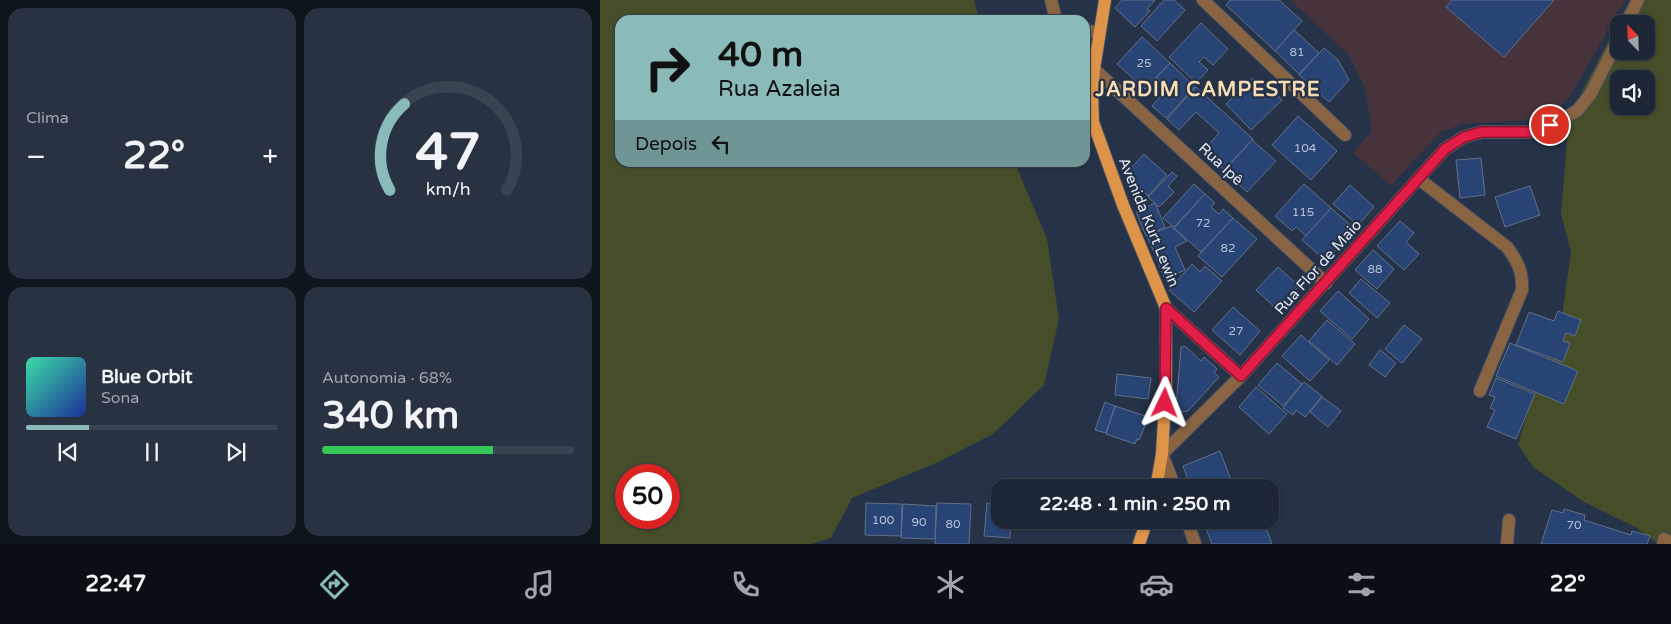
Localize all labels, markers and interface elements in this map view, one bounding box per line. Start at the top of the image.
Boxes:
north arrow [1610,15,1655,60]
map controls [1610,15,1655,115]
text: 40 m [718,34,803,76]
icon: right [635,35,700,100]
house number: 81 [1289,45,1305,59]
house number: 25 [1136,56,1152,70]
button: sound [1610,70,1655,115]
text: Rua Azaleia [718,76,841,102]
district label: JARDIM CAMPESTRE [1095,78,1320,102]
pin [1529,104,1571,146]
text: Clima [26,108,69,128]
icon: arrive [1536,111,1564,139]
text: 47 [415,121,481,184]
icon: left [707,130,735,158]
text: 22° [123,133,185,179]
text: Depois [635,133,697,155]
street label: Rua Ipê [1195,139,1247,189]
text: − [26,140,46,174]
text: + [262,140,278,174]
house number: 104 [1294,141,1317,155]
street label: Avenida Kurt Lewin [1115,155,1183,289]
text: km/h [426,179,470,200]
house number: 115 [1292,205,1314,219]
house number: 72 [1195,216,1211,230]
street label: Rua Flor de Maio [1271,216,1365,318]
house number: 82 [1220,241,1236,255]
house number: 88 [1367,262,1383,276]
house number: 27 [1228,324,1244,338]
text: Blue Orbit [101,366,193,388]
text: Autonomia · 68% [322,368,452,388]
position arrow [1138,376,1190,428]
text: Sona [101,388,139,408]
text: 340 km [322,393,459,439]
icon: previous [54,438,82,466]
icon: pause [138,438,166,466]
icon: next [222,438,250,466]
speed limit sign: 50 [615,464,680,529]
text: 22:48 · 1 min · 250 m [1039,493,1231,515]
house number: 100 [872,513,895,527]
house number: 90 [911,515,927,529]
house number: 80 [945,517,961,531]
house number: 70 [1566,518,1582,532]
icon: directions [317,567,352,602]
icon: music [522,567,557,602]
icon: phone [728,567,763,602]
icon: climate [933,567,968,602]
icon: car [1139,567,1174,602]
icon: filters [1344,567,1379,602]
text: 22:47 [85,571,146,597]
text: 22° [1550,571,1586,597]

